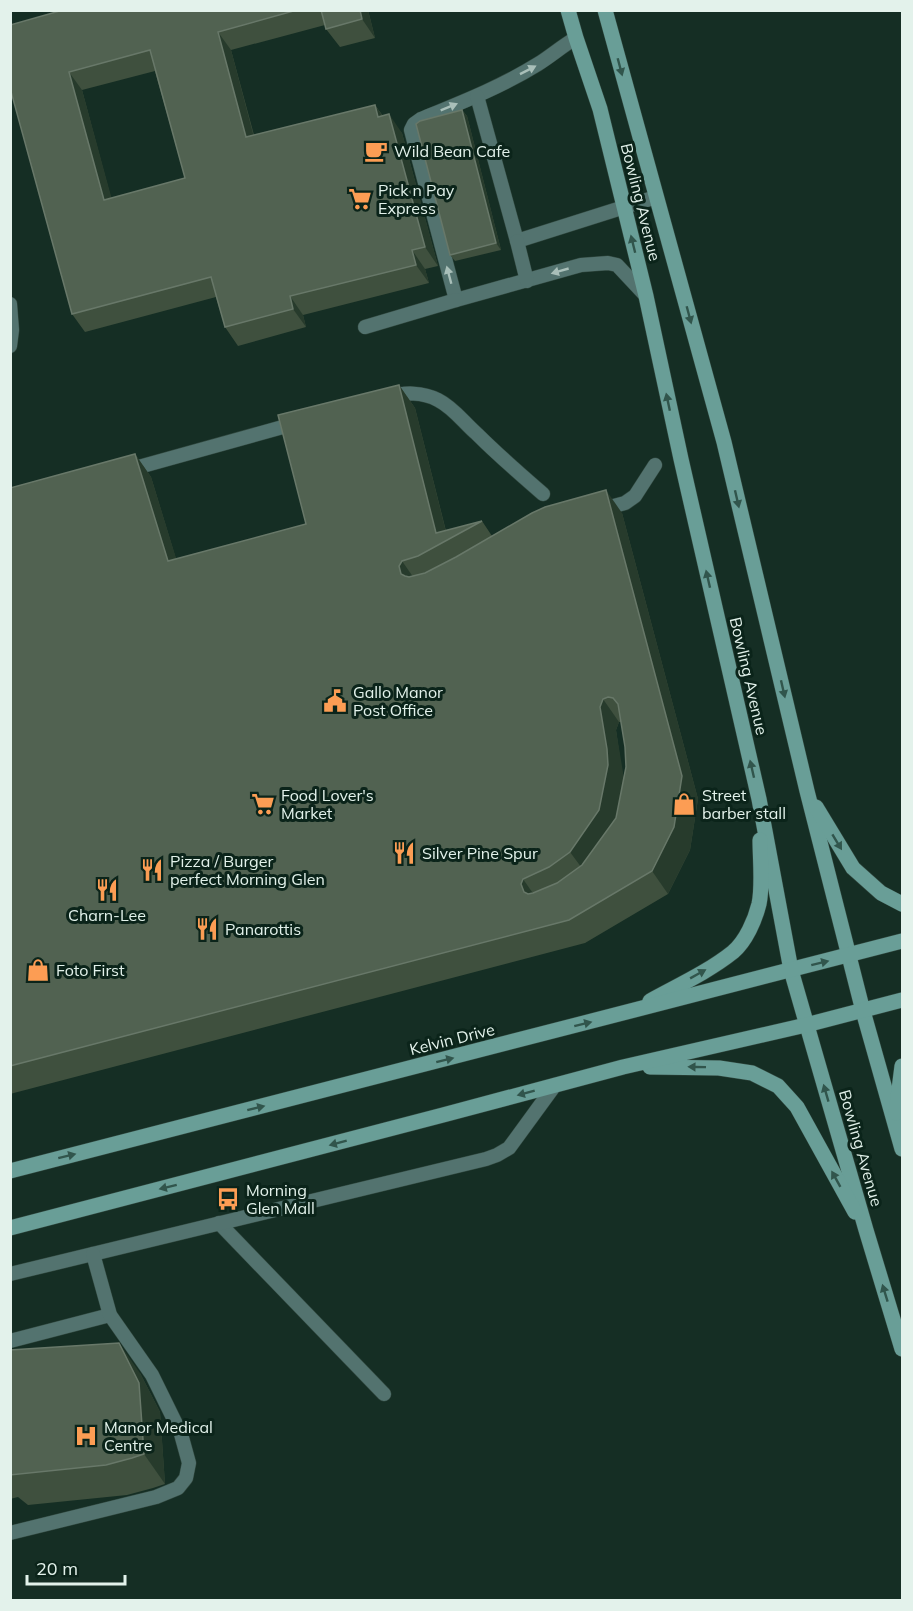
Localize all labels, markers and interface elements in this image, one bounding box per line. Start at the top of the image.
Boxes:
one-way arrow [616,58,626,76]
one-way arrow [519,65,537,75]
one-way arrow [440,102,458,111]
cafe icon: Wild Bean Cafe [363,138,389,164]
place label: Wild Bean Cafe [394,141,510,161]
street label: Bowling Avenue [617,141,665,263]
place label: Pick n Pay Express [378,180,455,218]
supermarket icon: Pick n Pay Express [347,186,373,212]
one-way arrow [627,234,637,253]
one-way arrow [443,265,453,284]
one-way arrow [551,267,569,276]
one-way arrow [685,306,694,324]
one-way arrow [663,392,672,411]
one-way arrow [733,490,743,508]
one-way arrow [703,570,713,588]
street label: Bowling Avenue [726,615,772,737]
one-way arrow [778,680,788,698]
place label: Gallo Manor Post Office [353,682,443,720]
public building icon: Gallo Manor Post Office [322,688,348,714]
one-way arrow [747,760,757,778]
place label: Food Lover's Market [281,785,374,823]
place label: Street barber stall [702,785,786,823]
supermarket icon: Food Lover's Market [250,791,276,817]
shop icon: Street barber stall [671,791,697,817]
one-way arrow [832,834,843,850]
restaurant icon: Silver Pine Spur [391,840,417,866]
place label: Silver Pine Spur [422,843,538,863]
place label: Pizza / Burger perfect Morning Glen [170,851,325,889]
restaurant icon: Pizza / Burger perfect Morning Glen [139,857,165,883]
restaurant icon: Charn-Lee [94,877,120,903]
place label: Charn-Lee [68,905,146,925]
restaurant icon: Panarottis [194,916,220,942]
place label: Panarottis [225,919,301,939]
shop icon: Foto First [25,957,51,983]
one-way arrow [811,957,829,967]
place label: Foto First [56,960,125,980]
one-way arrow [690,969,707,979]
street label: Kelvin Drive [407,1019,497,1059]
one-way arrow [574,1019,592,1029]
one-way arrow [436,1054,454,1064]
one-way arrow [687,1063,706,1072]
one-way arrow [821,1084,830,1102]
street label: Bowling Avenue [835,1087,887,1209]
one-way arrow [517,1089,535,1098]
one-way arrow [247,1103,265,1112]
one-way arrow [329,1139,347,1148]
one-way arrow [58,1151,76,1161]
one-way arrow [831,1170,841,1187]
place label: Morning Glen Mall [246,1180,315,1218]
one-way arrow [159,1183,177,1192]
bus stop icon: Morning Glen Mall [215,1186,241,1212]
one-way arrow [880,1284,889,1302]
place label: Manor Medical Centre [104,1417,213,1455]
hospital icon: Manor Medical Centre [73,1423,99,1449]
scale bar [27,1548,124,1586]
text: 20 m [36,1557,78,1580]

